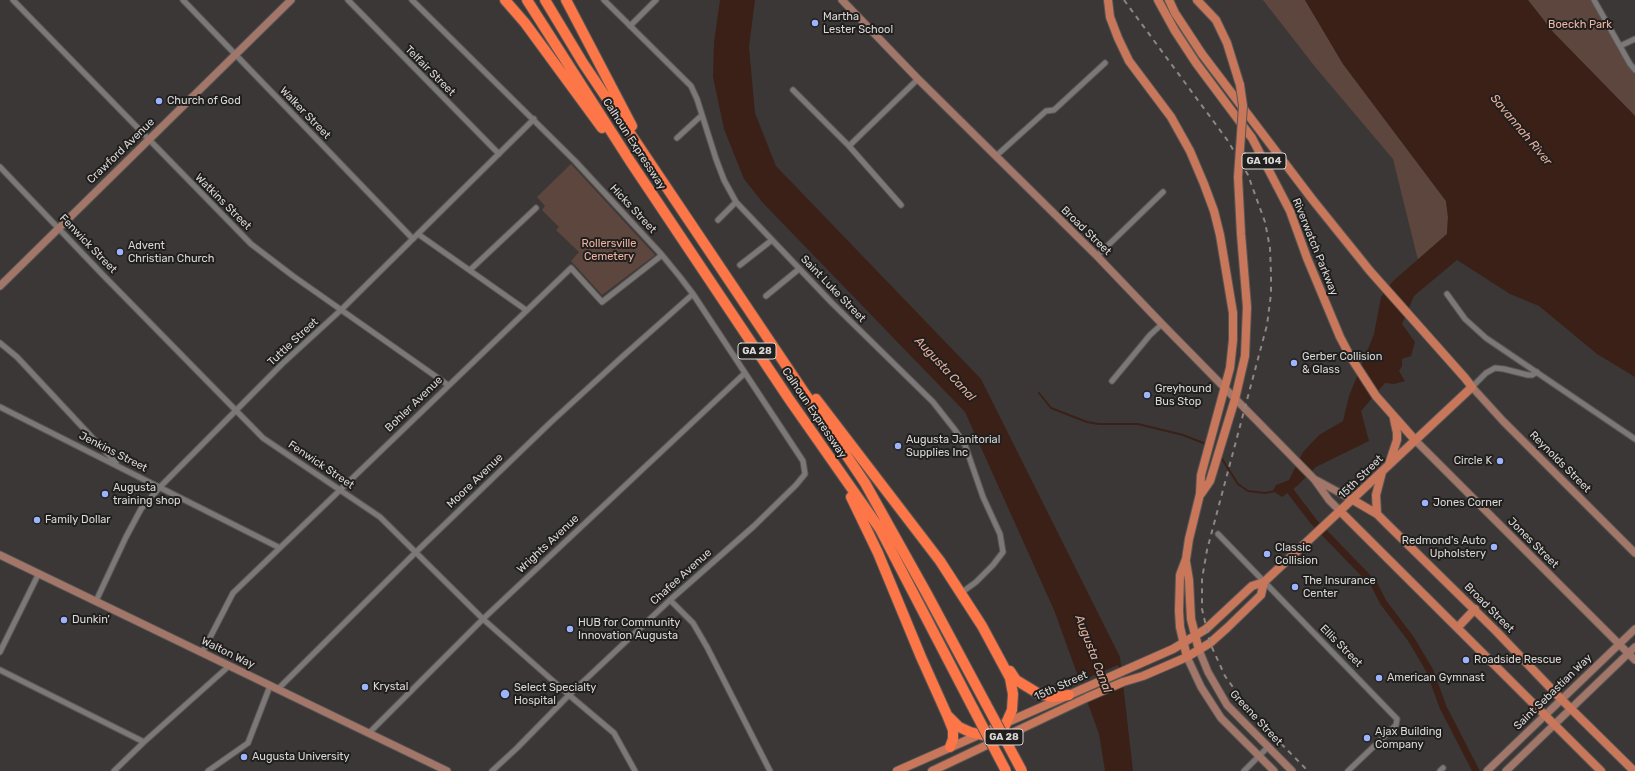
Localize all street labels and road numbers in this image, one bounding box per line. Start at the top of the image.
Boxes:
street label: Telfair Street [402,43,458,99]
street label: Walker Street [277,84,333,142]
street label: Calhoun Expressway [600,96,668,192]
street label: Crawford Avenue [85,115,157,187]
road number: GA 104 [1242,153,1286,169]
street label: Watkins Street [192,171,254,233]
street label: Hicks Street [607,182,659,236]
street label: Riverwatch Parkway [1289,196,1341,298]
street label: Broad Street [1058,204,1114,258]
street label: Fenwick Street [57,212,119,276]
street label: Saint Luke Street [798,253,868,325]
street label: Tuttle Street [265,315,321,369]
road number: GA 28 [738,343,776,359]
street label: Calhoun Expressway [779,365,849,461]
street label: Bohler Avenue [383,373,445,435]
street label: Jenkins Street [77,429,149,475]
street label: Reynolds Street [1527,429,1593,495]
street label: Fenwick Street [285,438,357,492]
street label: Moore Avenue [444,451,506,511]
street label: 15th Street [1336,453,1386,501]
street label: Wrights Avenue [514,512,582,576]
street label: Jones Street [1505,515,1561,571]
street label: Chafee Avenue [648,546,714,608]
street label: Broad Street [1461,580,1517,636]
street label: Ellis Street [1317,622,1365,670]
street label: Walton Way [199,634,257,672]
street label: Saint Sebastian Way [1511,651,1595,733]
street label: 15th Street [1032,668,1090,704]
street label: Greene Street [1227,687,1285,749]
road number: GA 28 [985,729,1023,745]

